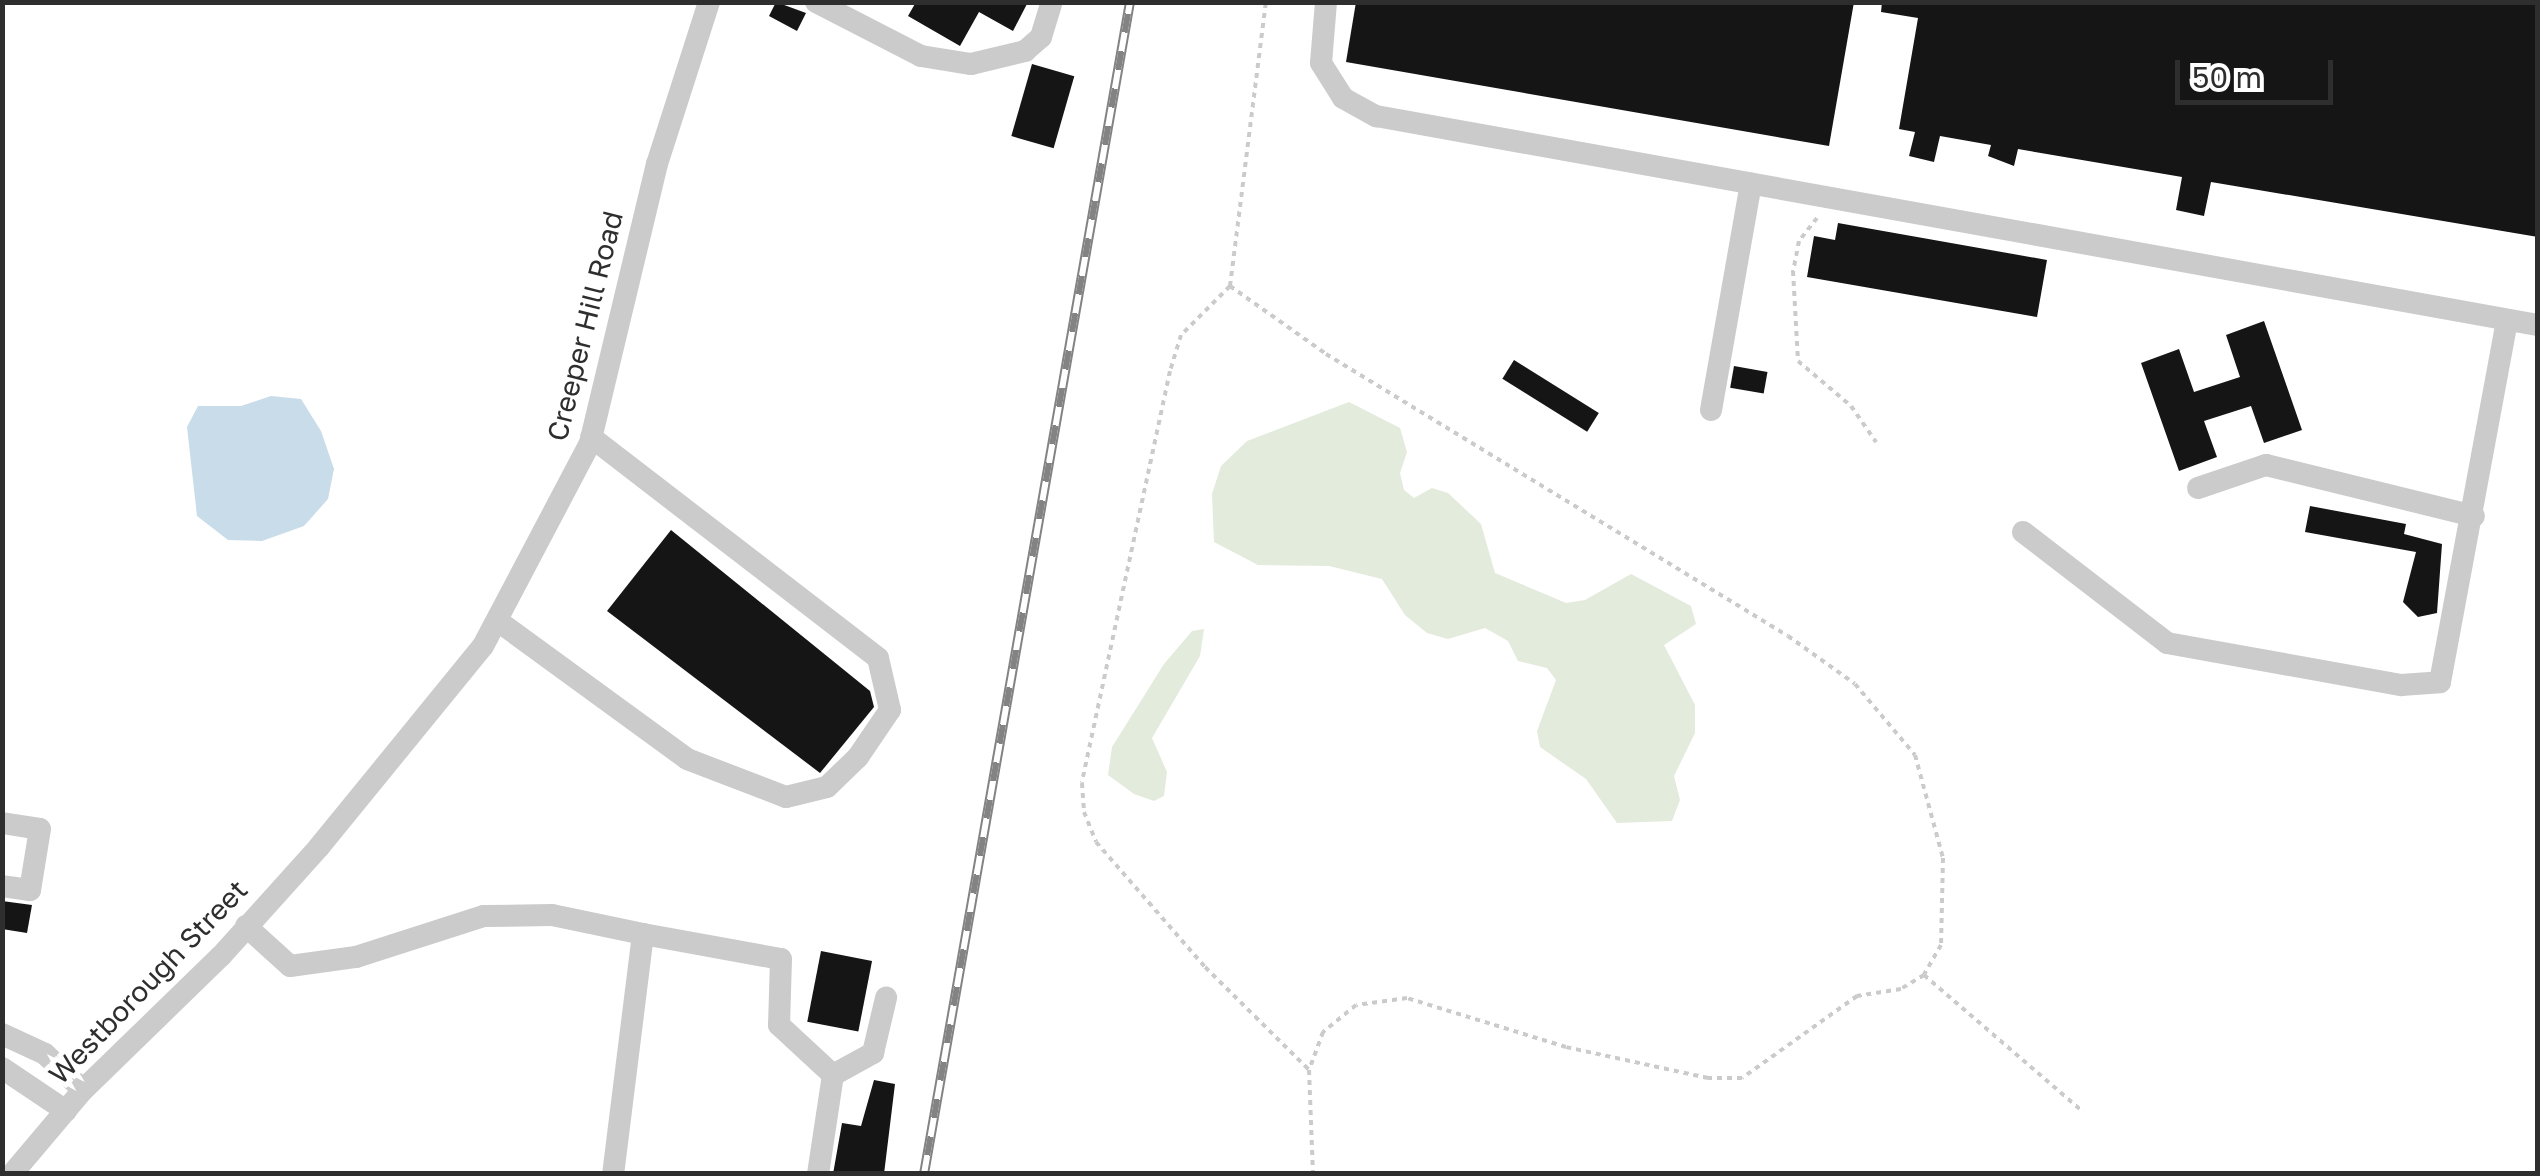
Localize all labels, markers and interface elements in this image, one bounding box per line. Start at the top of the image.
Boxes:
scale bar [2180,40,2338,102]
text: 50 m [2192,59,2262,95]
street label: Creeper Hill Road [540,208,630,444]
street label: Westborough Street [42,873,254,1091]

